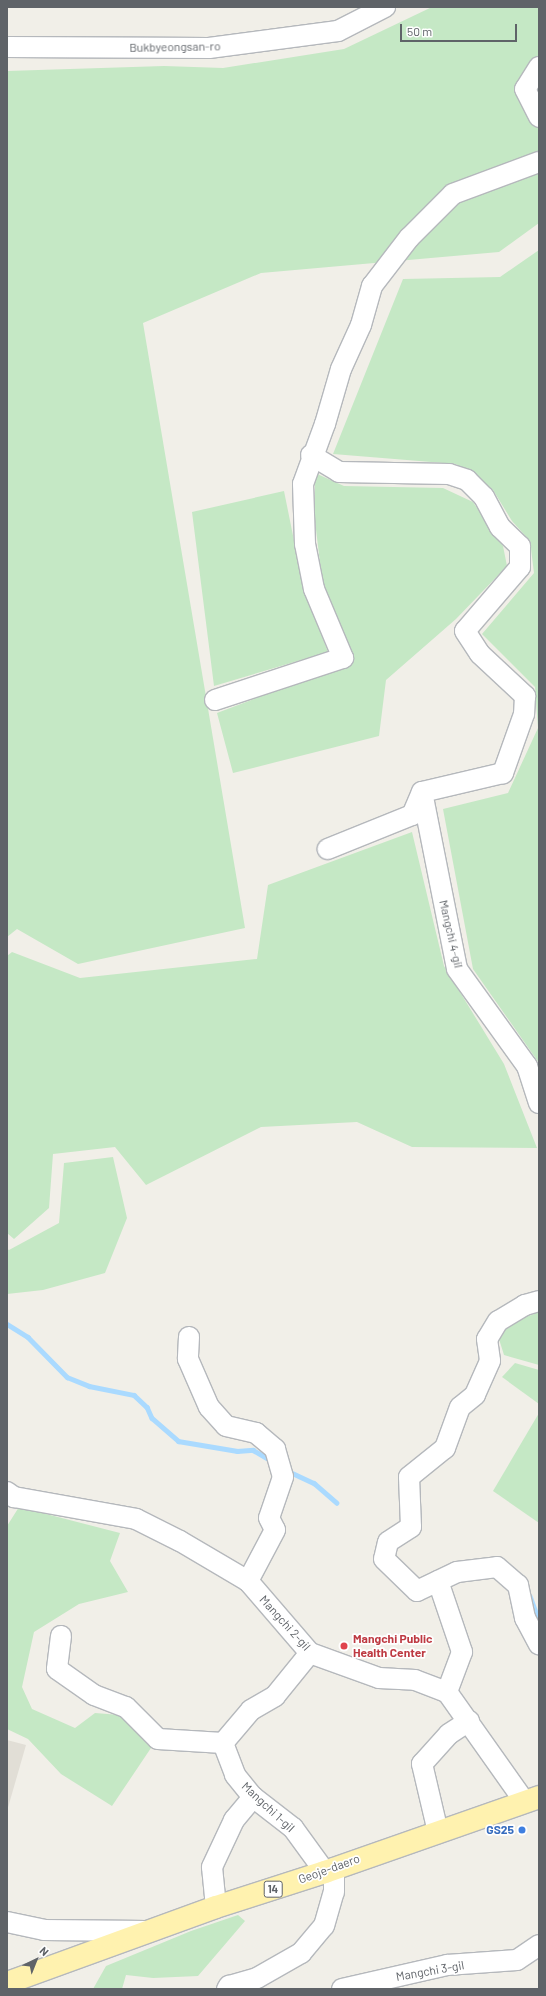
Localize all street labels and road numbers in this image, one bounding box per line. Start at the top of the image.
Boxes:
street label: Bukbyeongsan-ro [129,39,221,55]
street label: Mangchi 4-gil [436,899,466,969]
street label: Mangchi 2-gil [257,1592,313,1654]
street label: Mangchi 1-gil [239,1779,297,1835]
street label: Geoje-daero [296,1851,362,1887]
road number: 14 [263,1880,283,1898]
street label: Mangchi 3-gil [395,1958,465,1984]

